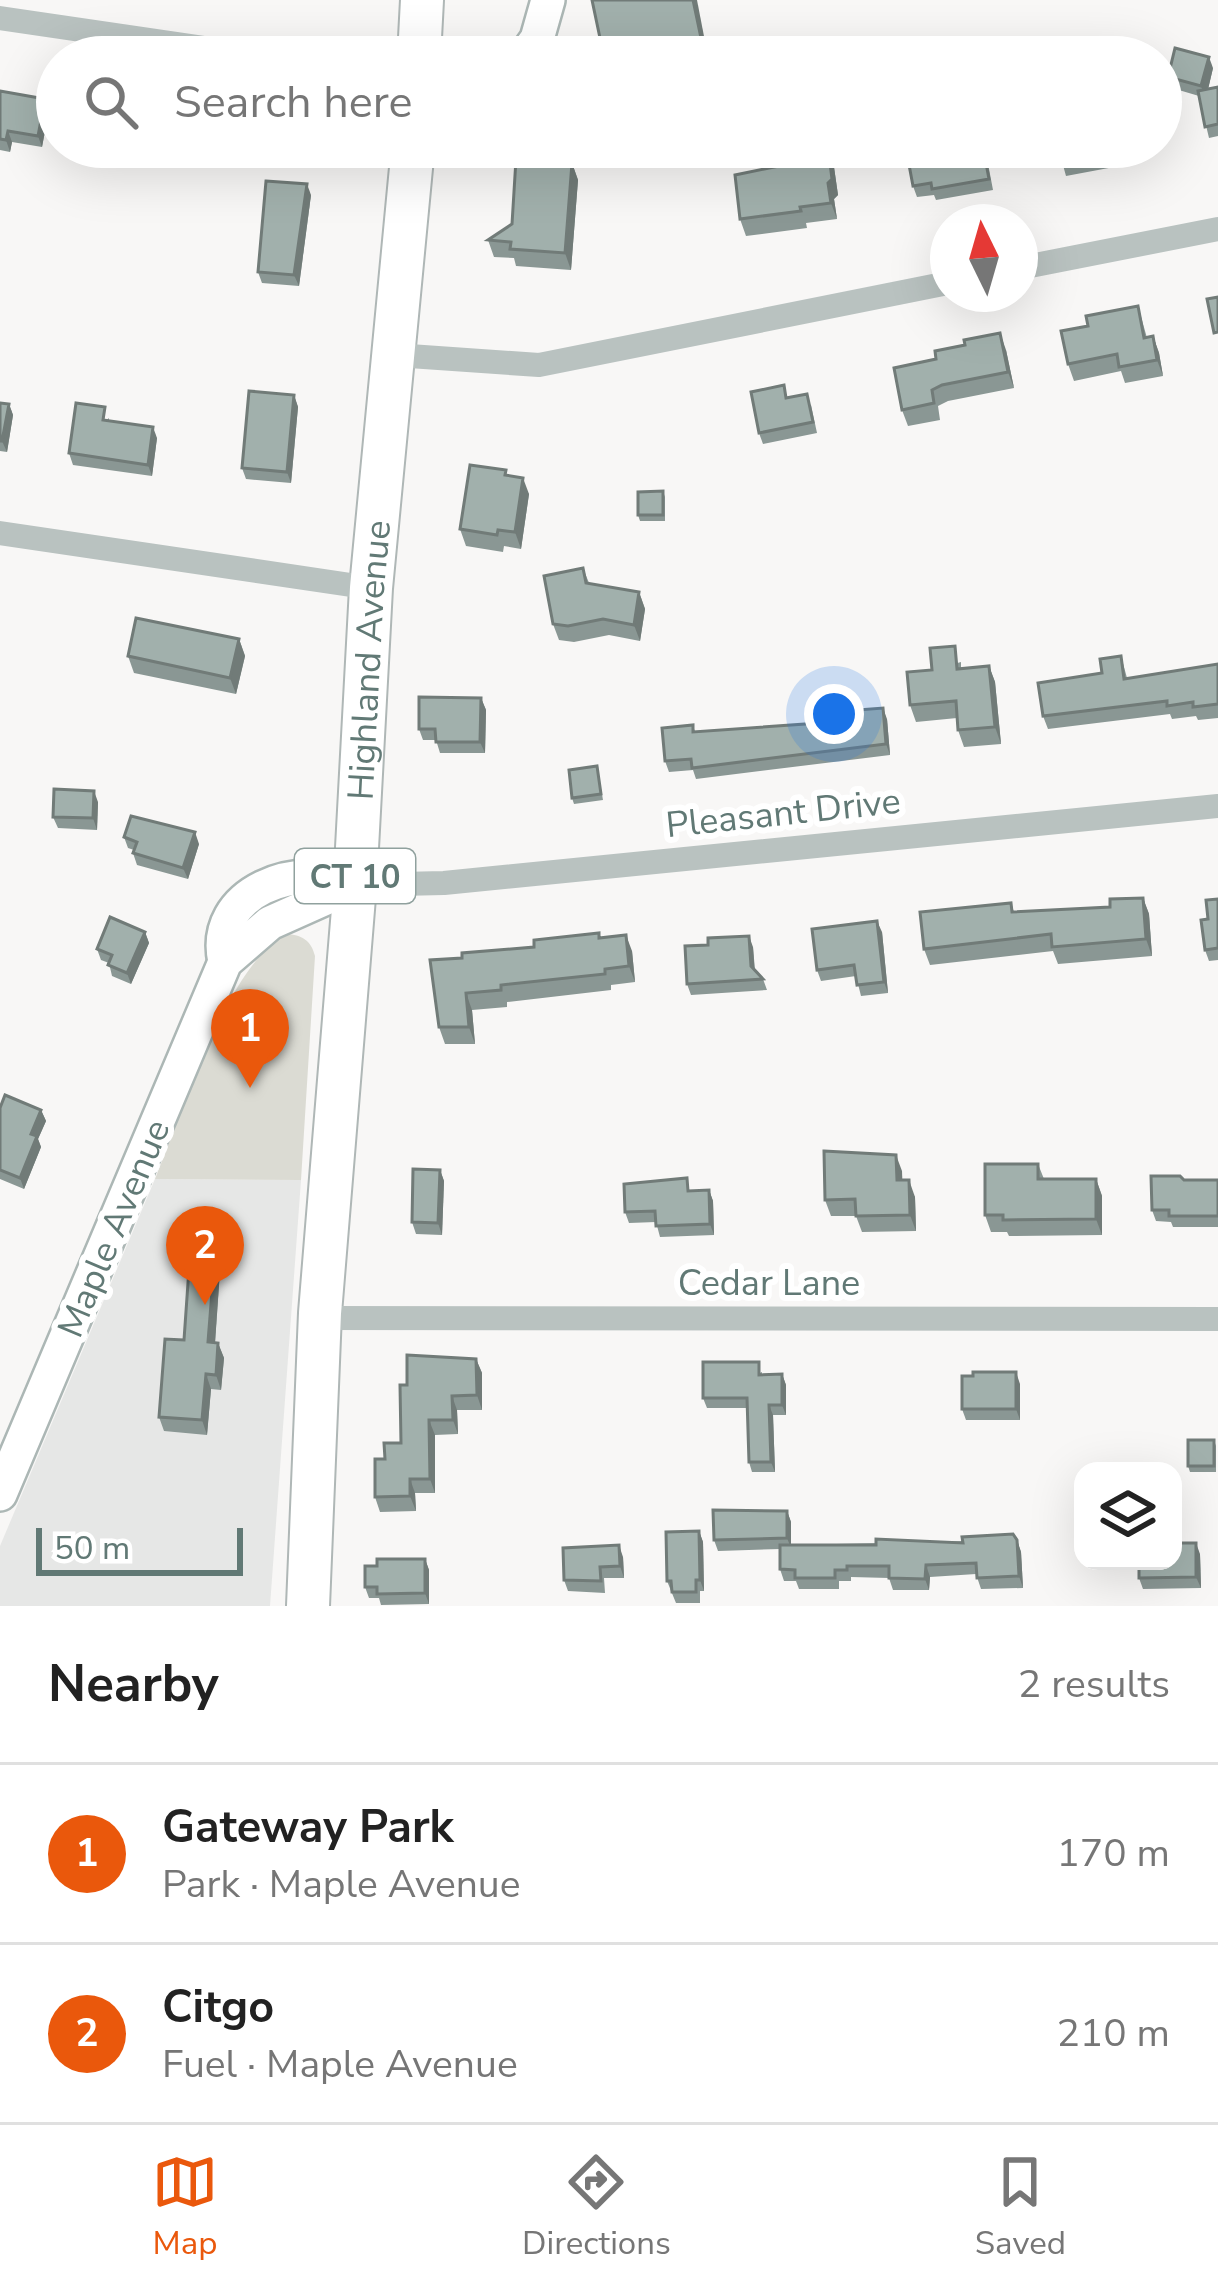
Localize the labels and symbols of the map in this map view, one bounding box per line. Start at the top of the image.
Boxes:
north arrow [930,204,1038,312]
street label: Highland Avenue [337,518,403,801]
your location [804,684,864,744]
street label: Pleasant Drive [663,777,903,850]
road number: CT 10 [295,849,415,903]
pin: 1 [211,989,289,1088]
street label: Maple Avenue [46,1112,182,1345]
pin: 2 [166,1206,244,1305]
street label: Cedar Lane [678,1259,860,1308]
scale bar [36,1522,243,1575]

